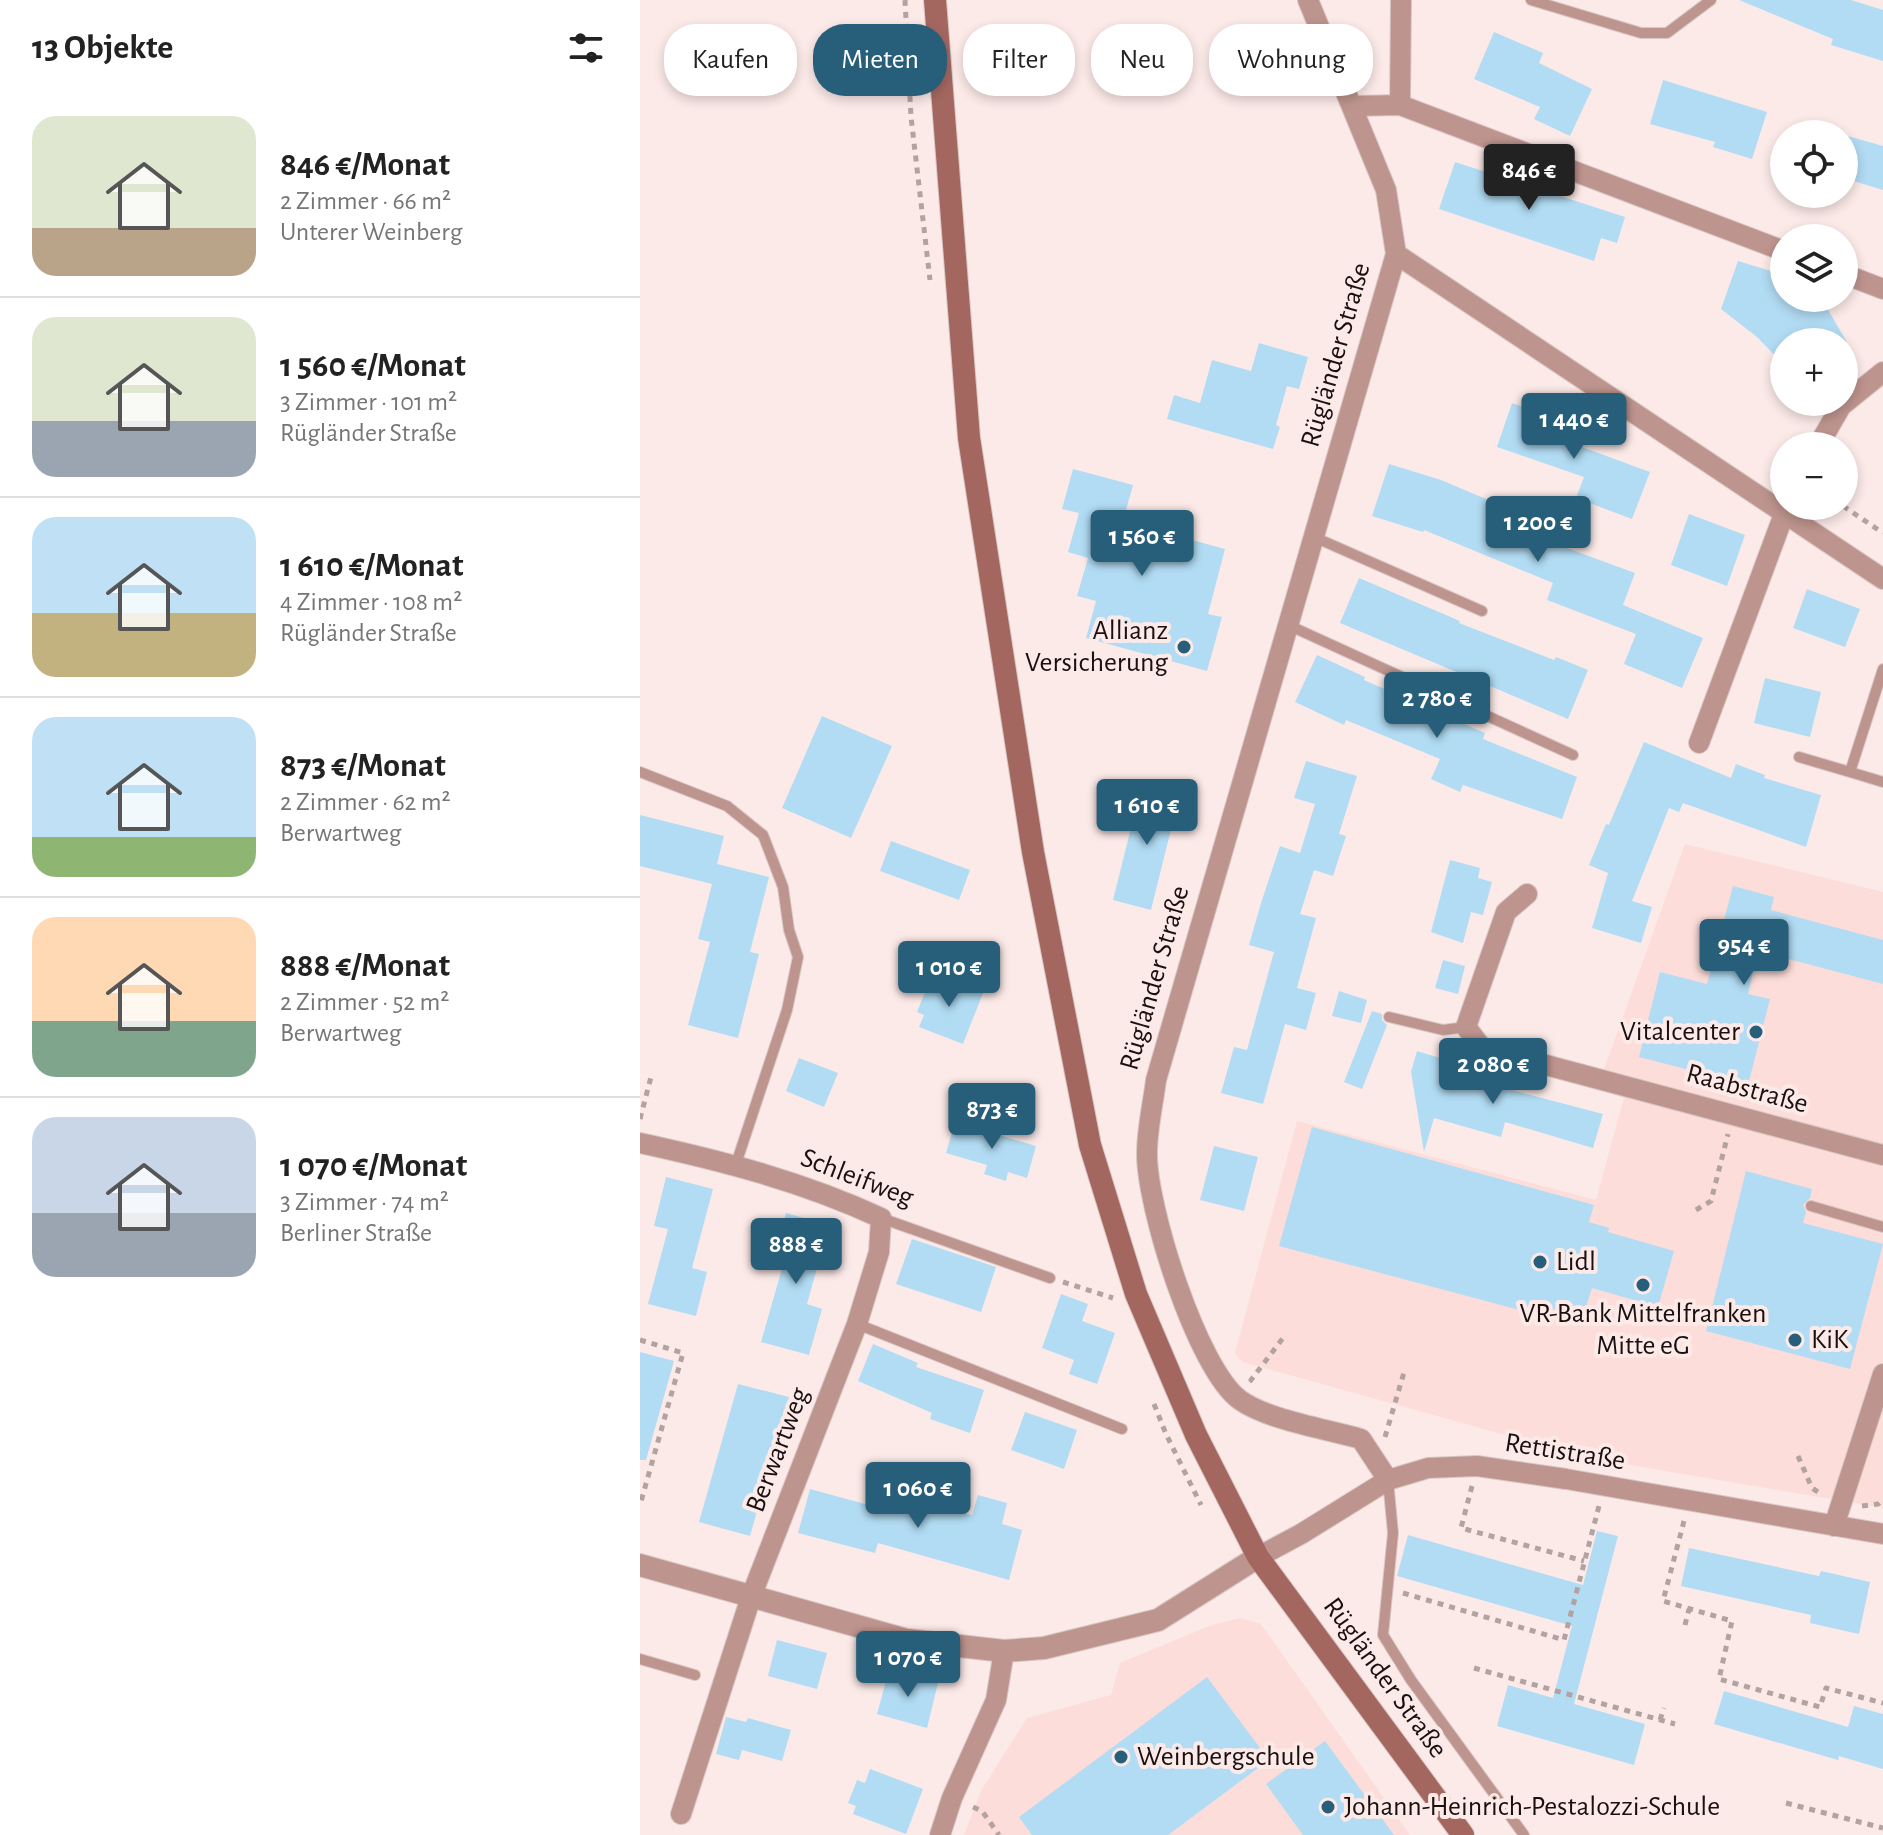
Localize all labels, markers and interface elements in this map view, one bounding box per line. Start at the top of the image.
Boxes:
chip: Kaufen [664,24,797,96]
chip: Mieten [813,24,947,96]
chip: Filter [963,24,1075,96]
chip: Neu [1091,24,1193,96]
chip: Wohnung [1209,24,1373,96]
icon: filters [564,26,608,70]
text: 13 Objekte [32,31,173,65]
map controls [1770,120,1858,520]
button: locate [1770,120,1858,208]
pin: 846 € [1473,144,1585,212]
icon: home [96,148,192,244]
text: 846 €/Monat [280,148,450,182]
text: 846 € [1502,157,1556,183]
text: 2 Zimmer · 66 m² [280,188,451,214]
text: Unterer Weinberg [280,219,462,245]
button: layers [1770,224,1858,312]
street label: Rügländer Straße [1296,260,1376,450]
button: + [1770,328,1858,416]
icon: home [96,349,192,445]
text: 1 560 €/Monat [280,349,466,383]
text: 3 Zimmer · 101 m² [280,389,457,415]
pin: 1 440 € [1500,393,1648,461]
text: 1 440 € [1539,406,1609,432]
text: Rügländer Straße [280,420,457,446]
button: − [1770,432,1858,520]
pin: 1 200 € [1464,496,1612,564]
text: 1 200 € [1504,509,1572,535]
pin: 1 560 € [1068,510,1216,578]
text: 1 560 € [1109,523,1175,549]
icon: home [96,549,192,645]
text: 1 610 €/Monat [280,549,463,583]
text: 4 Zimmer · 108 m² [280,589,462,615]
place label: Allianz Versicherung [1025,617,1168,677]
text: Rügländer Straße [280,620,457,646]
marker: Allianz Versicherung [1175,638,1193,656]
pin: 2 780 € [1363,672,1511,740]
text: 2 780 € [1402,685,1472,711]
icon: home [96,749,192,845]
text: 873 €/Monat [280,749,446,783]
pin: 1 610 € [1073,779,1221,847]
text: 2 Zimmer · 62 m² [280,789,451,815]
text: 1 610 € [1115,792,1179,818]
text: Berwartweg [280,820,402,846]
street label: Rügländer Straße [1115,883,1195,1073]
pin: 954 € [1688,919,1800,987]
text: 954 € [1718,932,1770,958]
pin: 1 010 € [875,941,1023,1009]
icon: home [96,949,192,1045]
text: 888 €/Monat [280,949,450,983]
text: 1 010 € [916,954,982,980]
text: 2 Zimmer · 52 m² [280,989,449,1015]
place label: Vitalcenter [1620,1018,1740,1046]
text: Berwartweg [280,1020,402,1046]
marker: Vitalcenter [1747,1023,1765,1041]
pin: 2 080 € [1419,1038,1567,1106]
text: 2 080 € [1457,1051,1529,1077]
street label: Raabstraße [1683,1059,1811,1119]
pin: 873 € [936,1083,1048,1151]
text: 873 € [966,1096,1018,1122]
street label: Schleifweg [797,1144,918,1212]
icon: home [96,1149,192,1245]
text: 1 070 €/Monat [280,1149,467,1183]
text: 3 Zimmer · 74 m² [280,1189,449,1215]
pin: 888 € [740,1218,852,1286]
text: Berliner Straße [280,1220,432,1246]
text: 888 € [769,1231,823,1257]
place label: Lidl [1556,1248,1596,1276]
marker: Lidl [1531,1253,1549,1271]
marker: VR-Bank Mittelfranken Mitte eG [1634,1276,1652,1294]
place label: VR-Bank Mittelfranken Mitte eG [1520,1300,1766,1360]
place label: KiK [1811,1326,1849,1354]
marker: KiK [1786,1331,1804,1349]
street label: Berwartweg [741,1384,815,1516]
street label: Rettistraße [1503,1429,1627,1475]
pin: 1 060 € [844,1462,992,1530]
text: 1 060 € [883,1475,953,1501]
street label: Rügländer Straße [1318,1593,1452,1763]
pin: 1 070 € [834,1631,982,1699]
text: 1 070 € [874,1644,942,1670]
place label: Weinbergschule [1137,1743,1315,1771]
marker: Weinbergschule [1112,1748,1130,1766]
place label: Johann-Heinrich-Pestalozzi-Schule [1344,1793,1720,1821]
marker: Johann-Heinrich-Pestalozzi-Schule [1319,1798,1337,1816]

